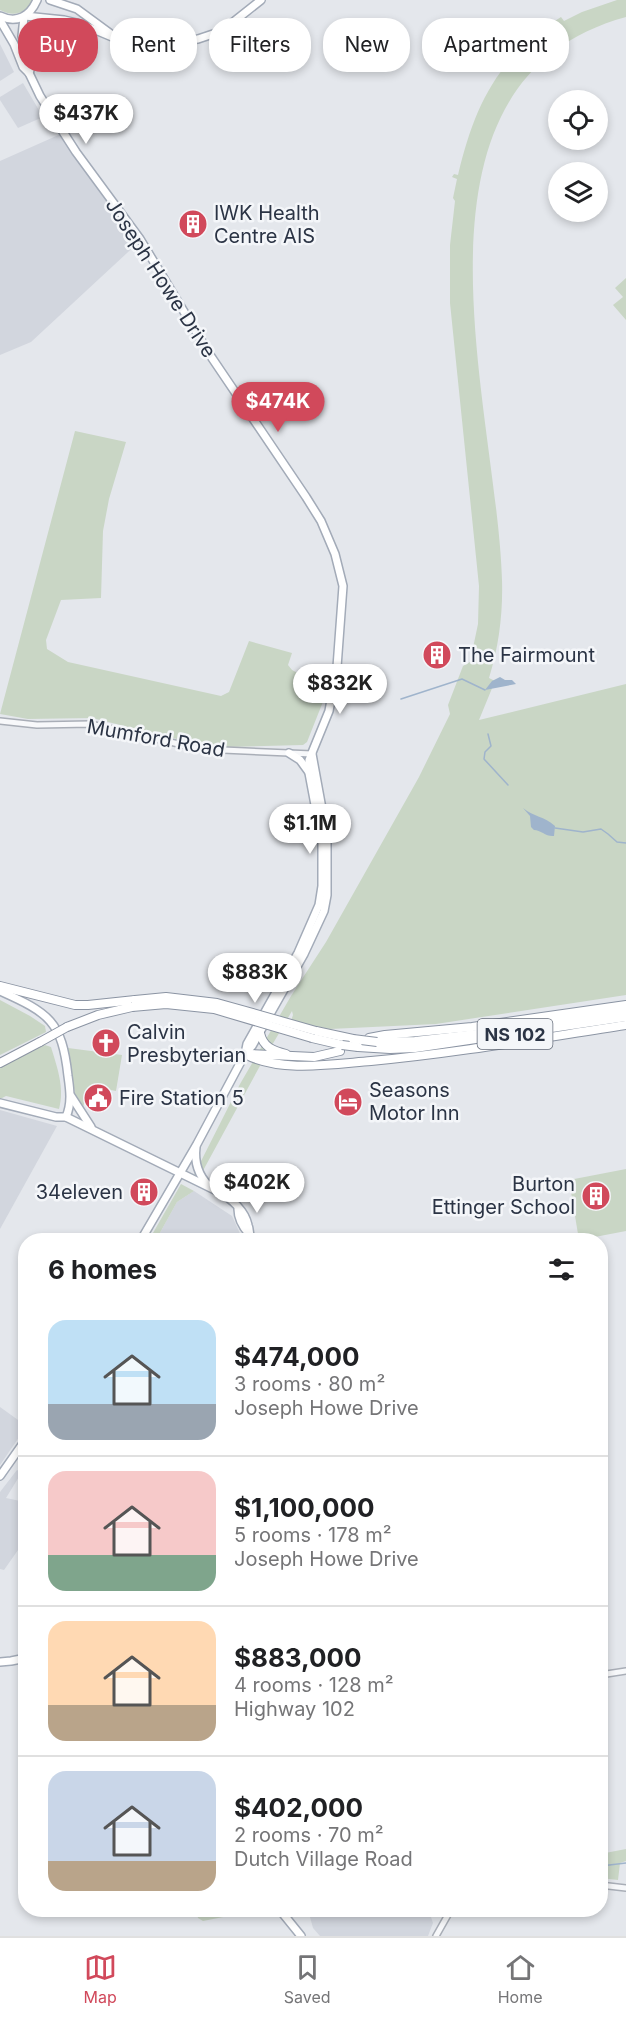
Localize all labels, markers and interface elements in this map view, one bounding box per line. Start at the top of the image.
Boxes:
chip: Buy [18,18,98,72]
chip: Rent [110,18,197,72]
chip: Filters [209,18,311,72]
chip: New [323,18,410,72]
chip: Apartment [422,18,569,72]
map controls [548,90,608,222]
button: locate [548,90,608,150]
pin: $437K [44,94,128,145]
text: $437K [53,101,119,125]
button: layers [548,162,608,222]
street label: Joseph Howe Drive [101,194,221,362]
place label: IWK Health Centre AIS [214,201,320,248]
building icon: IWK Health Centre AIS [177,208,209,240]
pin: $474K [236,382,320,433]
text: $474K [246,389,311,413]
building icon: The Fairmount [421,639,453,671]
place label: The Fairmount [458,643,595,667]
pin: $832K [298,664,382,715]
text: $832K [307,671,373,695]
street label: Mumford Road [85,714,227,762]
pin: $1.1M [268,804,352,855]
text: $1.1M [283,811,337,835]
pin: $883K [213,953,297,1004]
text: $883K [222,960,288,984]
road number: NS 102 [478,1019,552,1049]
place label: Calvin Presbyterian [127,1020,246,1067]
church icon: Calvin Presbyterian [90,1027,122,1059]
place label: Seasons Motor Inn [369,1078,460,1125]
public building icon: Fire Station 5 [82,1082,114,1114]
place label: Fire Station 5 [119,1086,244,1110]
hotel icon: Seasons Motor Inn [332,1086,364,1118]
pin: $402K [215,1163,299,1214]
text: $402K [223,1170,291,1194]
place label: Burton Ettinger School [432,1172,575,1219]
building icon: 34eleven [128,1176,160,1208]
place label: 34eleven [36,1180,123,1204]
building icon: Burton Ettinger School [580,1180,612,1212]
icon: filters [545,1253,578,1286]
text: 6 homes [48,1254,157,1285]
text: $474,000 [234,1341,359,1372]
icon: home [96,1344,168,1416]
text: 3 rooms · 80 m² [234,1372,385,1396]
text: Joseph Howe Drive [234,1396,419,1420]
text: $1,100,000 [234,1492,375,1523]
icon: home [96,1495,168,1567]
text: 5 rooms · 178 m² [234,1523,392,1547]
text: Joseph Howe Drive [234,1547,419,1571]
text: $883,000 [234,1642,362,1673]
icon: home [96,1645,168,1717]
text: 4 rooms · 128 m² [234,1673,394,1697]
text: Highway 102 [234,1697,355,1721]
text: $402,000 [234,1792,363,1823]
icon: home [96,1795,168,1867]
text: 2 rooms · 70 m² [234,1823,384,1847]
text: Dutch Village Road [234,1847,413,1871]
tab: Map [84,1951,117,2007]
tab: Saved [284,1951,331,2007]
tab: Home [498,1951,542,2007]

